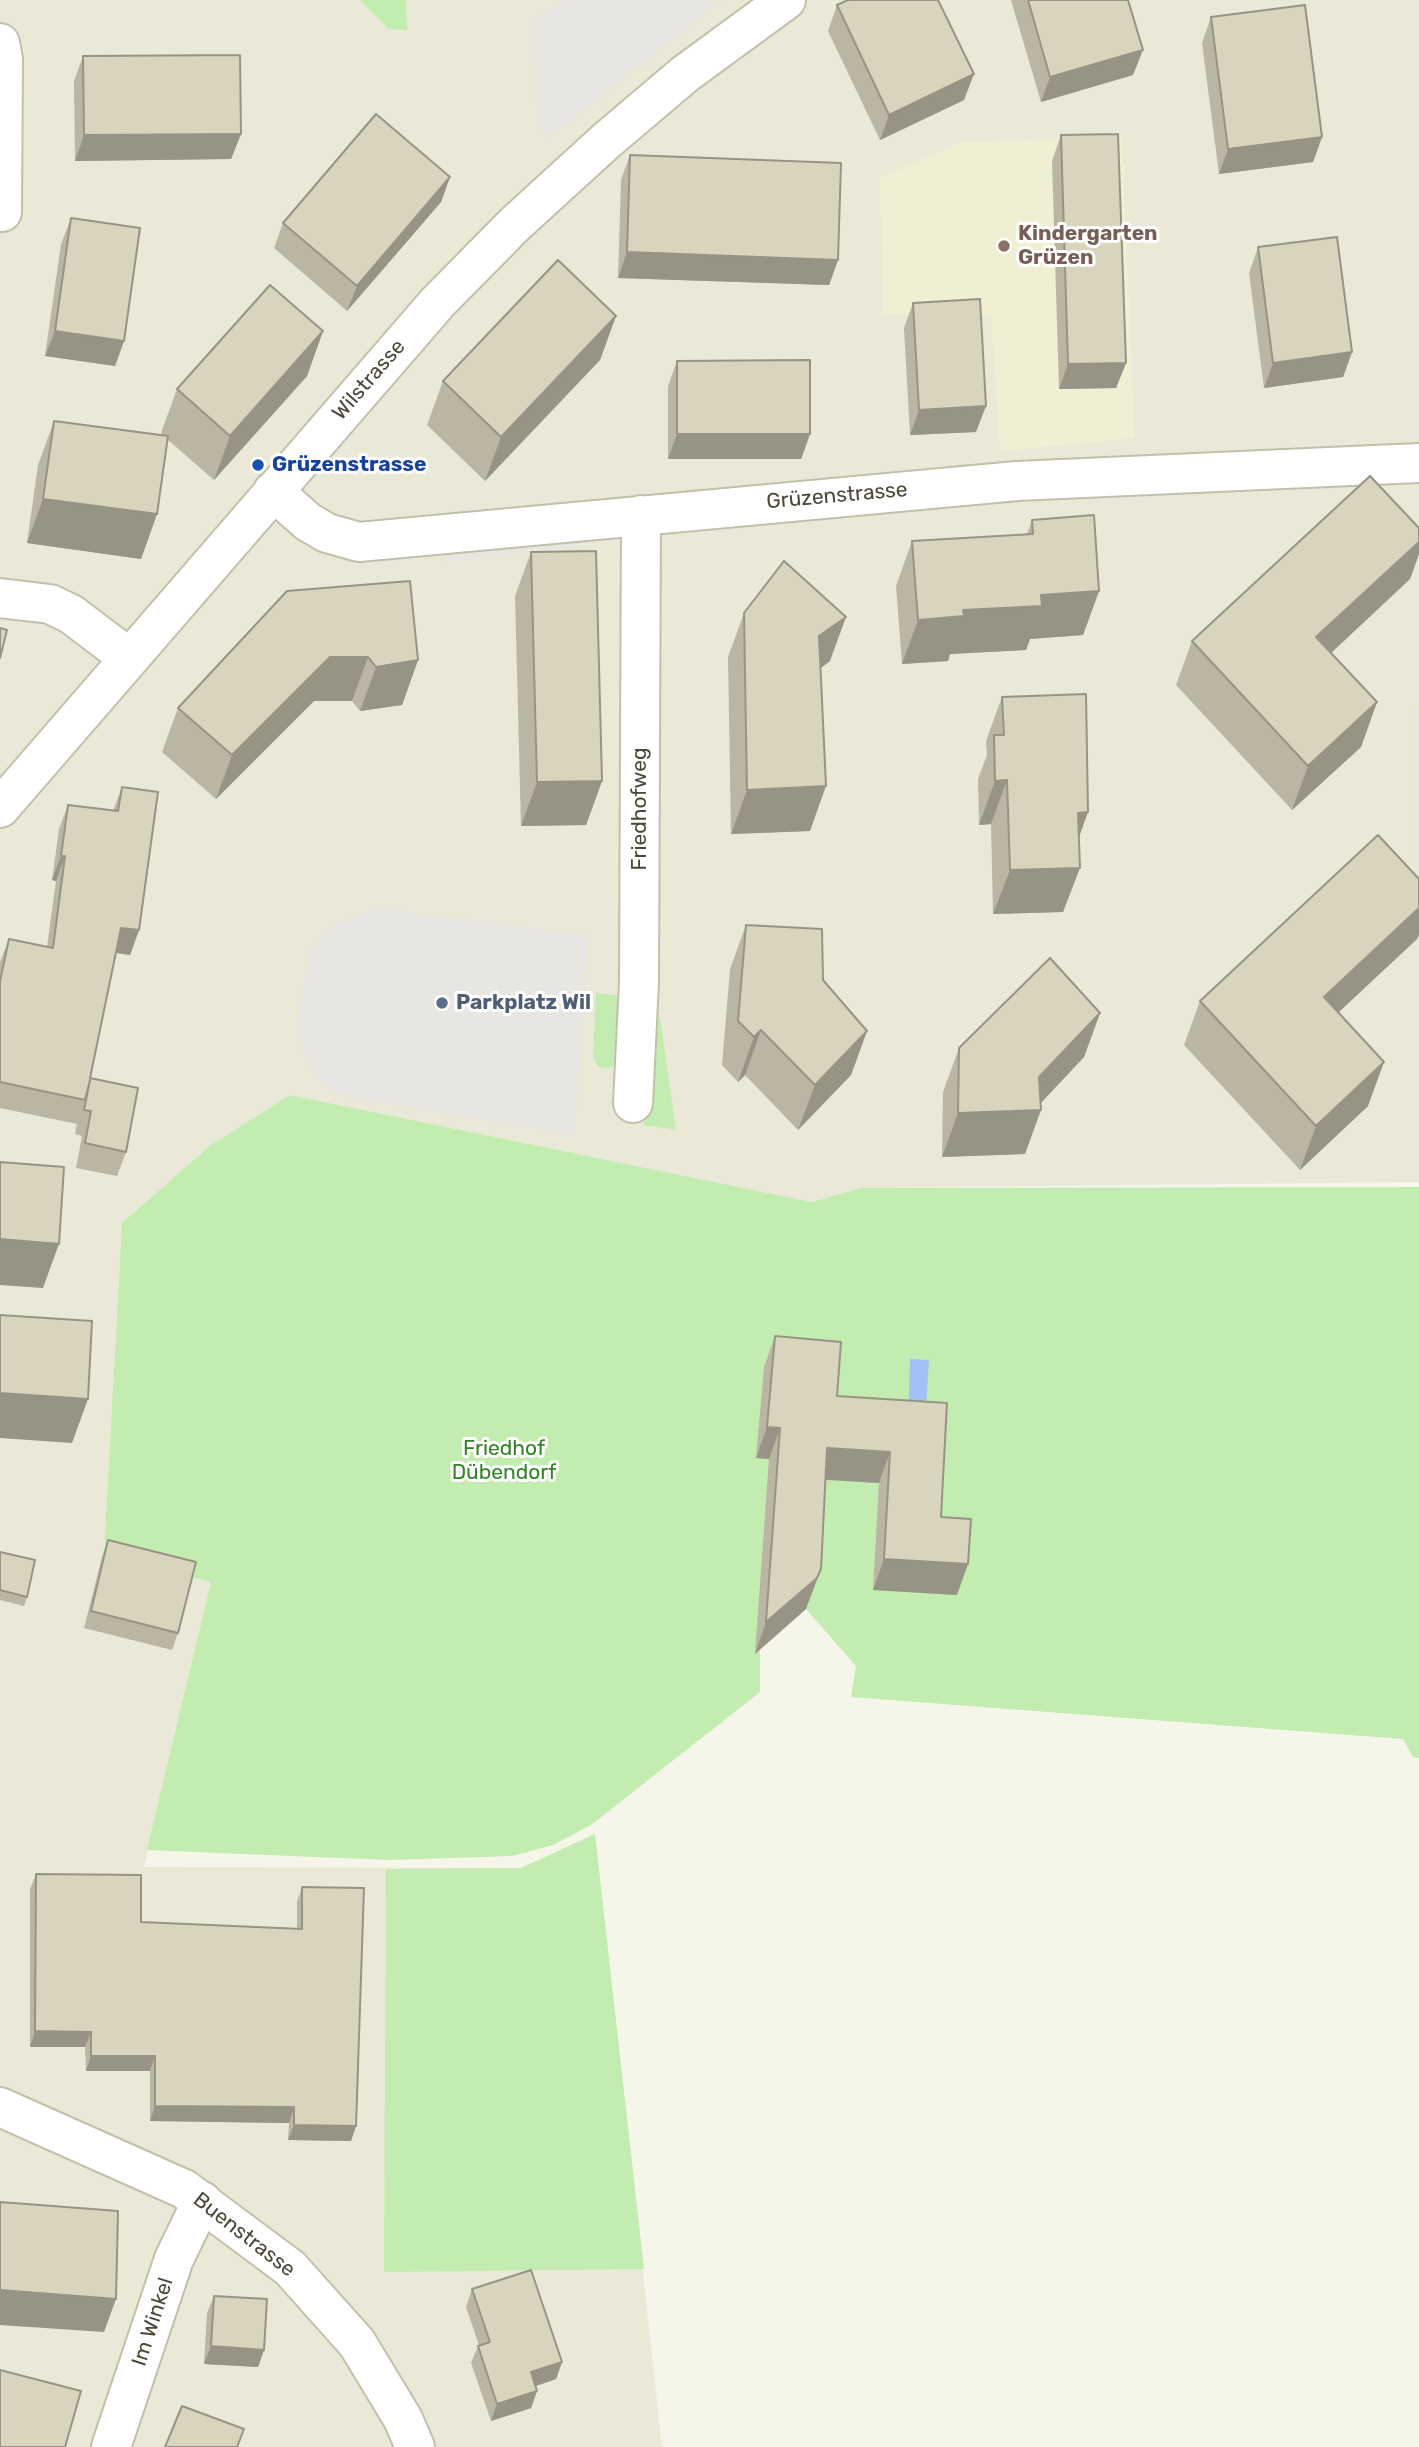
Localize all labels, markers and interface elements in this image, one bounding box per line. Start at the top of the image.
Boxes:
place label: Kindergarten Grüzen [1018,221,1158,271]
marker: Kindergarten Grüzen [996,238,1012,254]
street label: Wilstrasse [327,335,411,425]
place label: Grüzenstrasse [272,452,426,478]
marker: Grüzenstrasse [250,457,266,473]
street label: Grüzenstrasse [765,477,909,515]
street label: Friedhofweg [627,748,653,870]
place label: Parkplatz Wil [456,990,591,1016]
marker: Parkplatz Wil [434,995,450,1011]
park label: Friedhof Dübendorf [452,1436,556,1486]
street label: Buenstrasse [188,2187,300,2283]
street label: Im Winkel [127,2275,179,2369]

